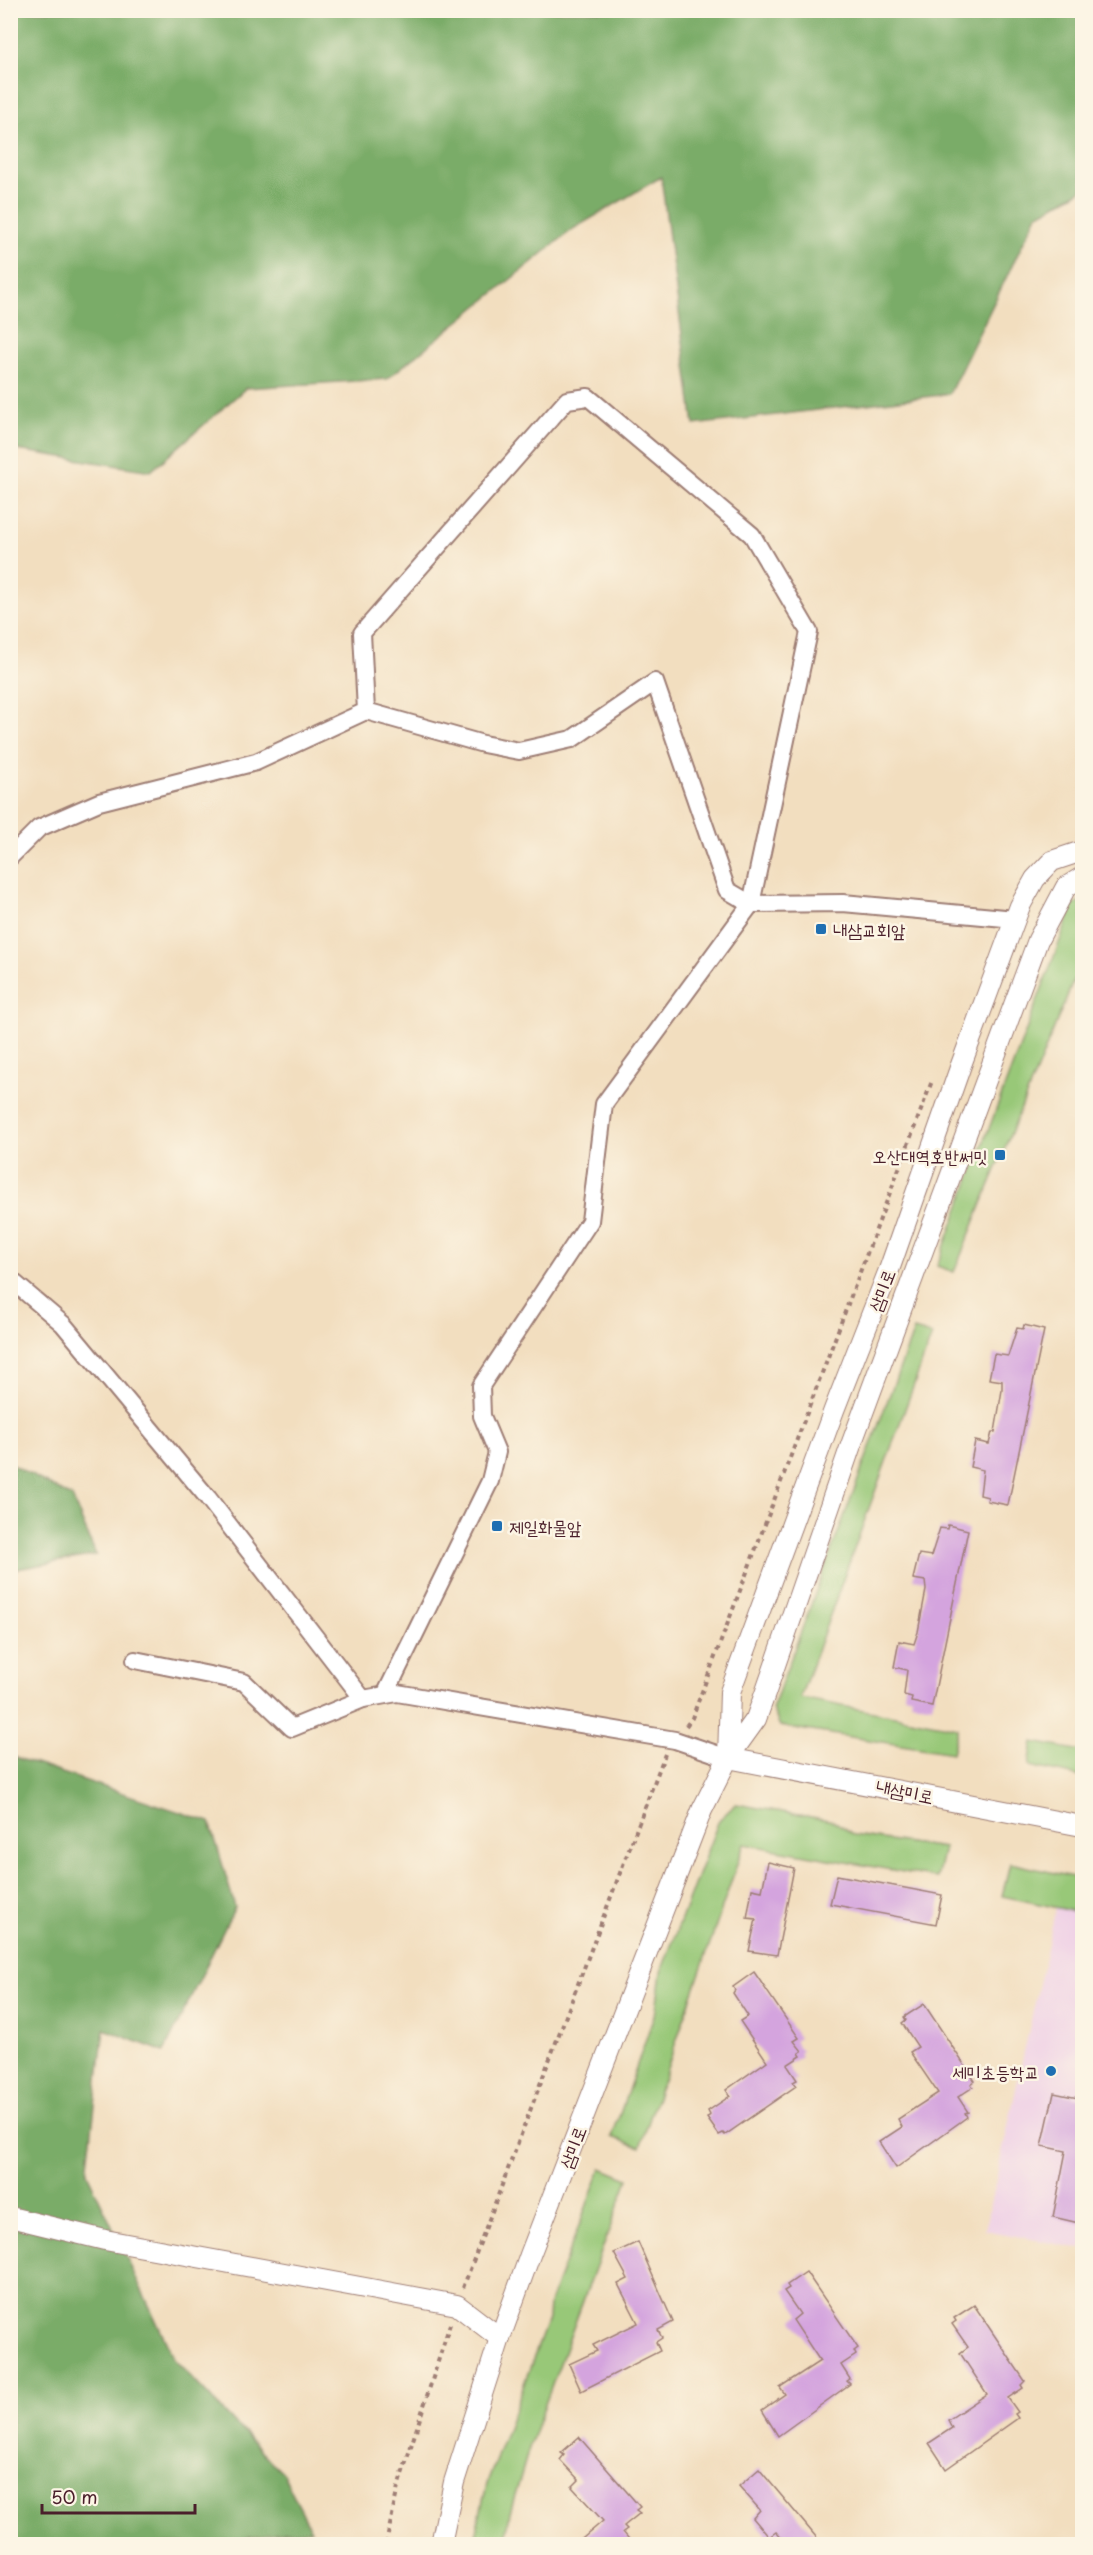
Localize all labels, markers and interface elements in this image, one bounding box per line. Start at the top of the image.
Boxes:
place label: 내삼교회앞 [833,916,906,943]
marker: 내삼교회앞 [814,922,828,936]
place label: 오산대역호반써밋 [872,1142,988,1169]
marker: 오산대역호반써밋 [993,1148,1007,1162]
street label: 삼미로 [861,1265,901,1315]
place label: 제일화물앞 [509,1513,582,1540]
marker: 제일화물앞 [490,1519,504,1533]
street label: 내삼미로 [874,1772,936,1810]
place label: 세미초등학교 [952,2058,1039,2085]
marker: 세미초등학교 [1044,2064,1058,2078]
street label: 삼미로 [552,2122,592,2172]
scale bar [42,2477,195,2515]
text: 50 m [51,2483,98,2510]

